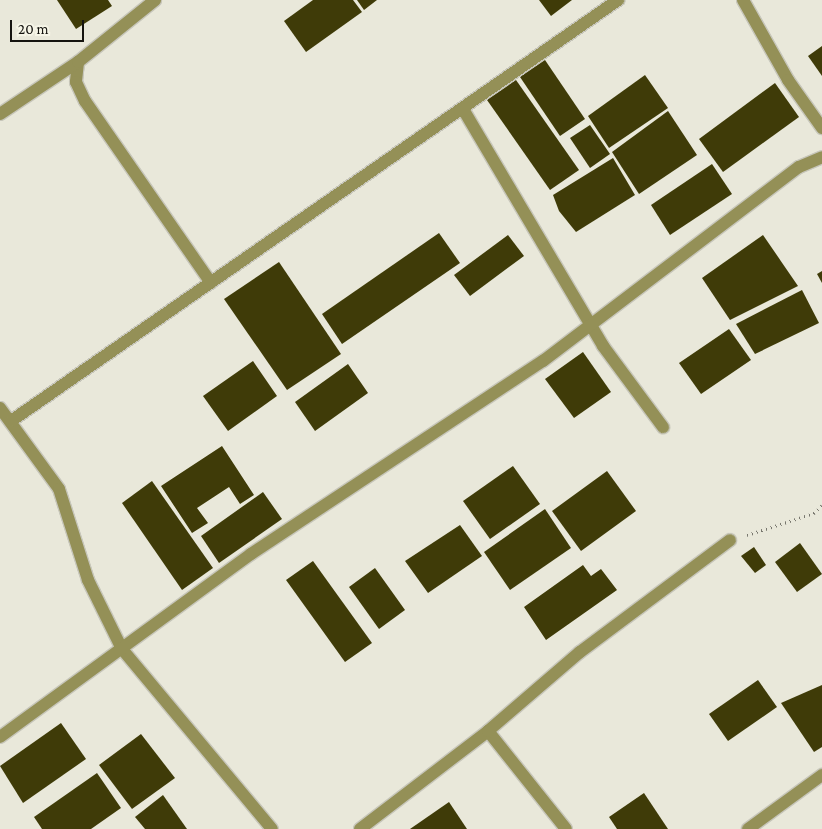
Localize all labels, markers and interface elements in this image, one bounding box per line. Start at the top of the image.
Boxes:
scale bar [12,10,86,42]
text: 20 m [18,21,49,37]

